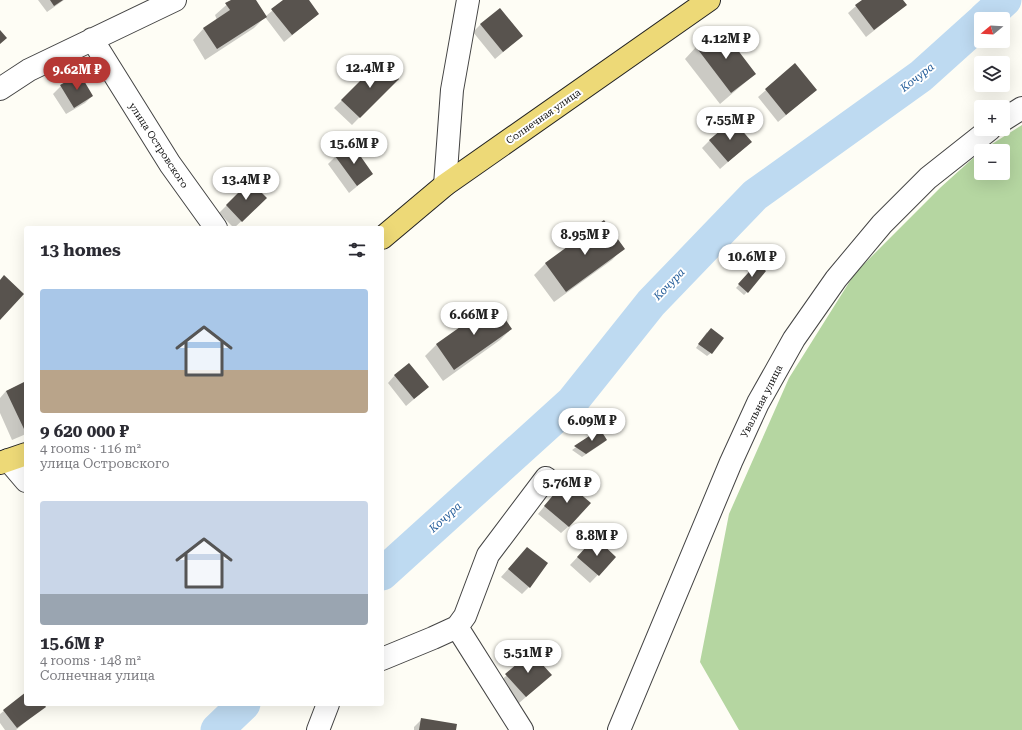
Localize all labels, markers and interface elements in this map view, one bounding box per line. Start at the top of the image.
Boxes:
north arrow [974,12,1010,48]
map controls [974,12,1010,180]
pin: 4.12M ₽ [689,26,763,60]
text: 4.12M ₽ [701,31,751,46]
pin: 12.4M ₽ [333,55,407,89]
button: layers [974,56,1010,92]
pin: 9.62M ₽ [40,57,114,91]
text: 12.4M ₽ [345,60,395,75]
water label: Кочура [897,60,937,95]
text: 9.62M ₽ [52,62,102,77]
street label: Солнечная улица [504,86,583,146]
button: + [974,100,1010,136]
street label: улица Островского [127,101,190,190]
pin: 7.55M ₽ [693,107,767,141]
text: 7.55M ₽ [705,112,755,127]
pin: 15.6M ₽ [317,131,391,165]
text: 15.6M ₽ [329,136,379,151]
button: − [974,144,1010,180]
pin: 13.4M ₽ [209,167,283,201]
text: 13.4M ₽ [221,172,271,187]
pin: 8.95M ₽ [548,222,622,256]
text: 8.95M ₽ [560,227,610,242]
icon: filters [346,239,368,261]
text: 13 homes [40,240,121,260]
pin: 10.6M ₽ [715,244,789,278]
text: 10.6M ₽ [727,249,777,264]
water label: Кочура [650,265,688,304]
pin: 6.66M ₽ [437,302,511,336]
text: 6.66M ₽ [449,307,499,322]
icon: home [168,315,240,387]
street label: Увальная улица [738,363,785,439]
pin: 6.09M ₽ [555,408,629,442]
text: 6.09M ₽ [567,413,617,428]
text: 9 620 000 ₽ [40,421,129,441]
text: 4 rooms · 116 m² [40,441,141,456]
text: улица Островского [40,456,169,471]
pin: 5.76M ₽ [530,470,604,504]
text: 5.76M ₽ [542,475,592,490]
water label: Кочура [426,499,465,536]
pin: 8.8M ₽ [564,523,630,557]
icon: home [168,527,240,599]
text: 8.8M ₽ [576,528,618,543]
text: 15.6M ₽ [40,633,104,653]
pin: 5.51M ₽ [491,640,565,674]
text: 5.51M ₽ [503,645,553,660]
text: 4 rooms · 148 m² [40,653,141,668]
text: Солнечная улица [40,668,155,683]

